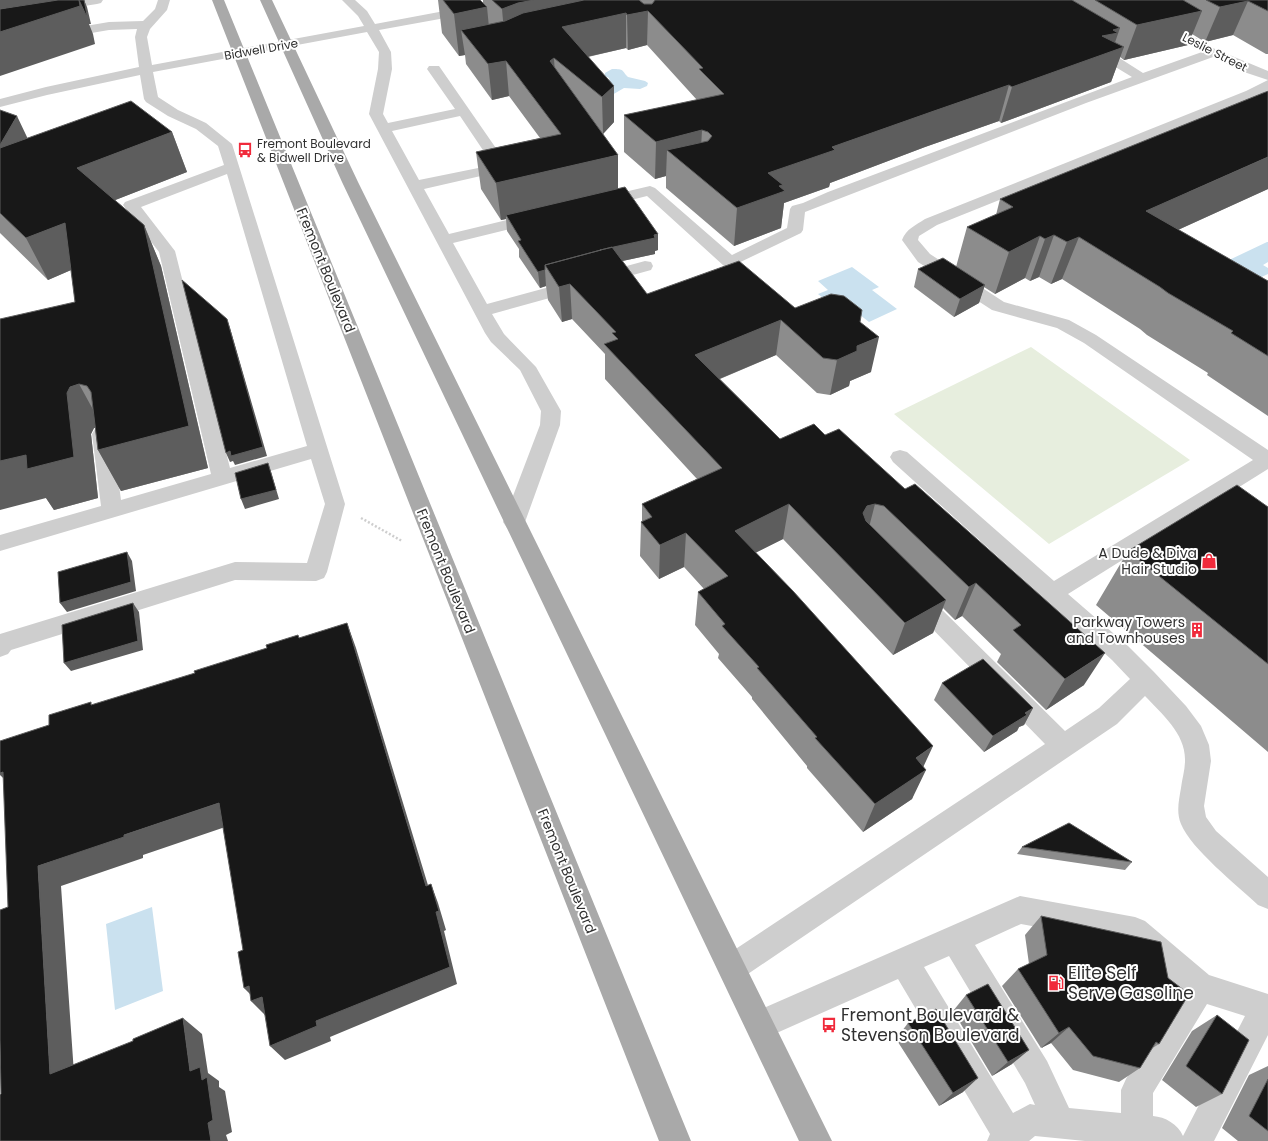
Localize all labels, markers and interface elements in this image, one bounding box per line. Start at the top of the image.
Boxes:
street label: Leslie Street [1180,28,1250,76]
street label: Bidwell Drive [223,34,299,64]
place label: Fremont Boulevard & Bidwell Drive [257,135,371,166]
bus stop icon: Fremont Boulevard & Bidwell Drive [236,141,254,159]
street label: Fremont Boulevard [292,205,360,335]
street label: Fremont Boulevard [412,506,480,636]
place label: A Dude & Diva Hair Studio [1098,543,1197,579]
shop icon: A Dude & Diva Hair Studio [1200,552,1218,570]
place label: Parkway Towers and Townhouses [1066,612,1185,648]
building icon: Parkway Towers and Townhouses [1188,621,1206,639]
street label: Fremont Boulevard [533,806,601,936]
place label: Elite Self Serve Gasoline [1068,961,1194,1005]
fuel station icon: Elite Self Serve Gasoline [1047,974,1065,992]
place label: Fremont Boulevard & Stevenson Boulevard [841,1003,1020,1047]
bus stop icon: Fremont Boulevard & Stevenson Boulevard [820,1016,838,1034]

